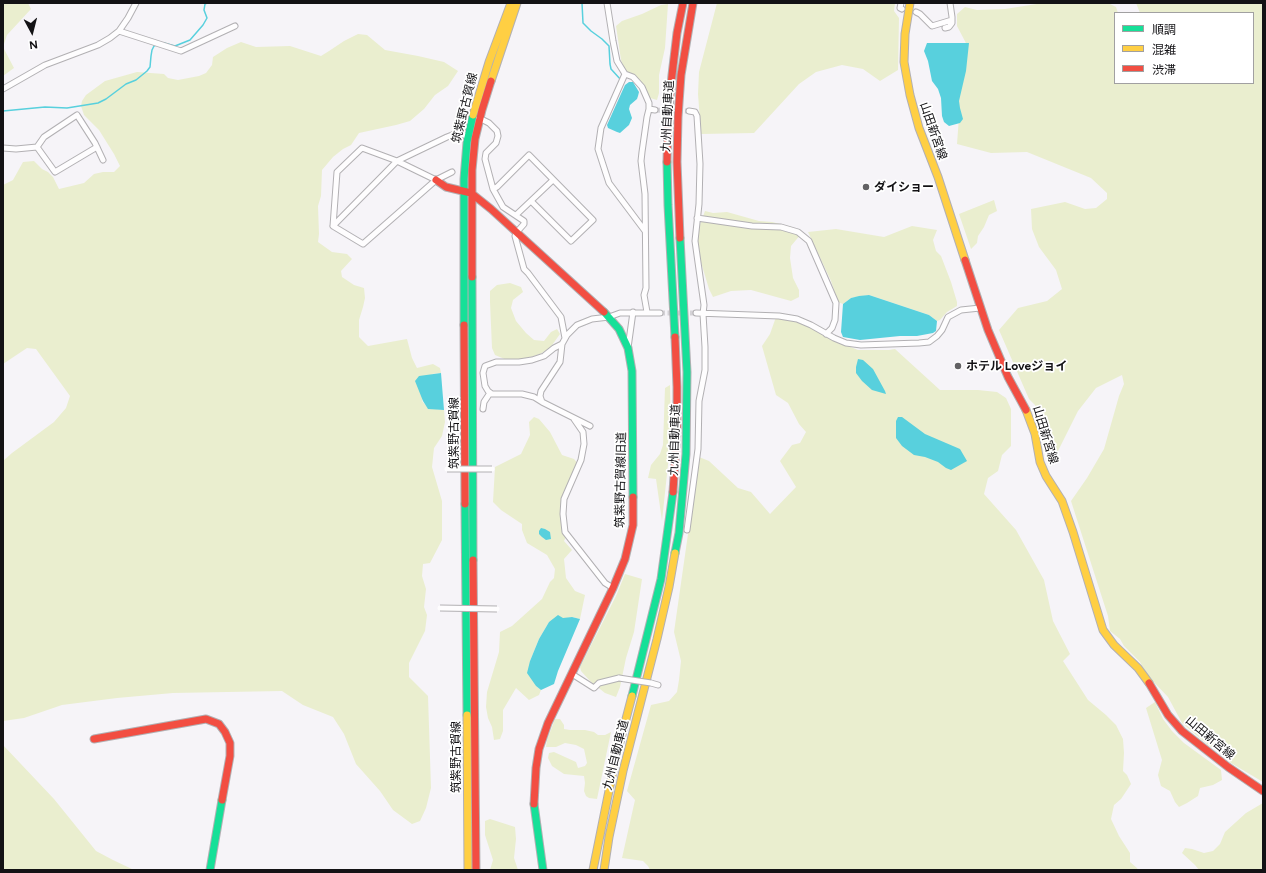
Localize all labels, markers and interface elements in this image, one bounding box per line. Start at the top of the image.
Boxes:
north arrow [12,12,52,52]
legend [1114,12,1254,84]
text: 順調 [1152,23,1176,37]
text: N [29,37,39,51]
text: 混雑 [1152,43,1176,57]
text: 渋滞 [1152,63,1176,77]
street label: 筑紫野古賀線 [449,71,481,145]
street label: 九州自動車道 [659,80,677,152]
street label: 山田新宮線 [916,100,950,162]
place label: ダイショー [874,180,934,194]
marker: ダイショー [861,182,871,192]
place label: ホテル Loveジョイ [966,359,1067,373]
marker: ホテル Loveジョイ [953,361,963,371]
street label: 筑紫野古賀線 [447,397,461,469]
street label: 九州自動車道 [667,404,683,476]
street label: 山田新宮線 [1029,404,1061,466]
street label: 筑紫野古賀線旧道 [613,432,629,528]
street label: 山田新宮線 [1182,713,1238,763]
street label: 九州自動車道 [600,718,632,792]
street label: 筑紫野古賀線 [449,721,463,793]

